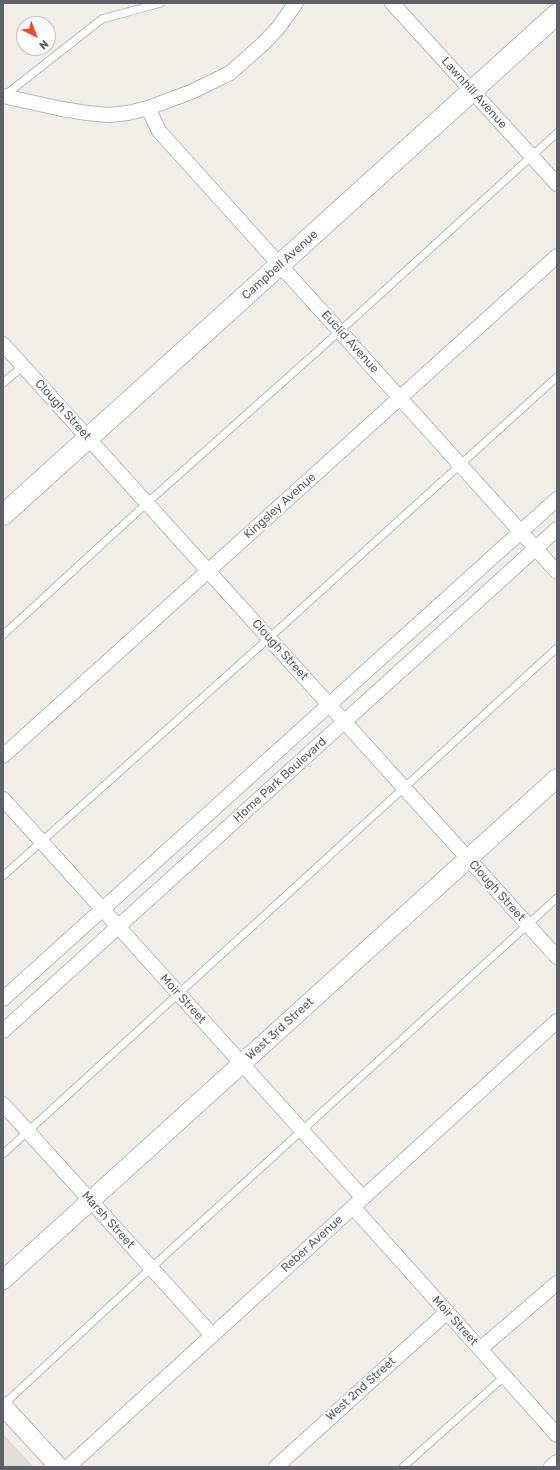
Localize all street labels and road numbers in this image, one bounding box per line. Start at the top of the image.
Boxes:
street label: Lawnhill Avenue [438,54,510,132]
street label: Campbell Avenue [239,227,321,303]
street label: Euclid Avenue [318,308,382,376]
street label: Clough Street [32,377,94,443]
street label: Kingsley Avenue [241,470,319,542]
street label: Clough Street [249,617,311,683]
street label: Home Park Boulevard [231,735,329,825]
street label: Clough Street [466,858,528,924]
street label: Moir Street [157,971,209,1027]
street label: West 3rd Street [243,995,317,1063]
street label: Marsh Street [79,1189,137,1251]
street label: Reber Avenue [278,1213,346,1275]
street label: Moir Street [429,1293,481,1349]
street label: West 2nd Street [323,1354,399,1424]

